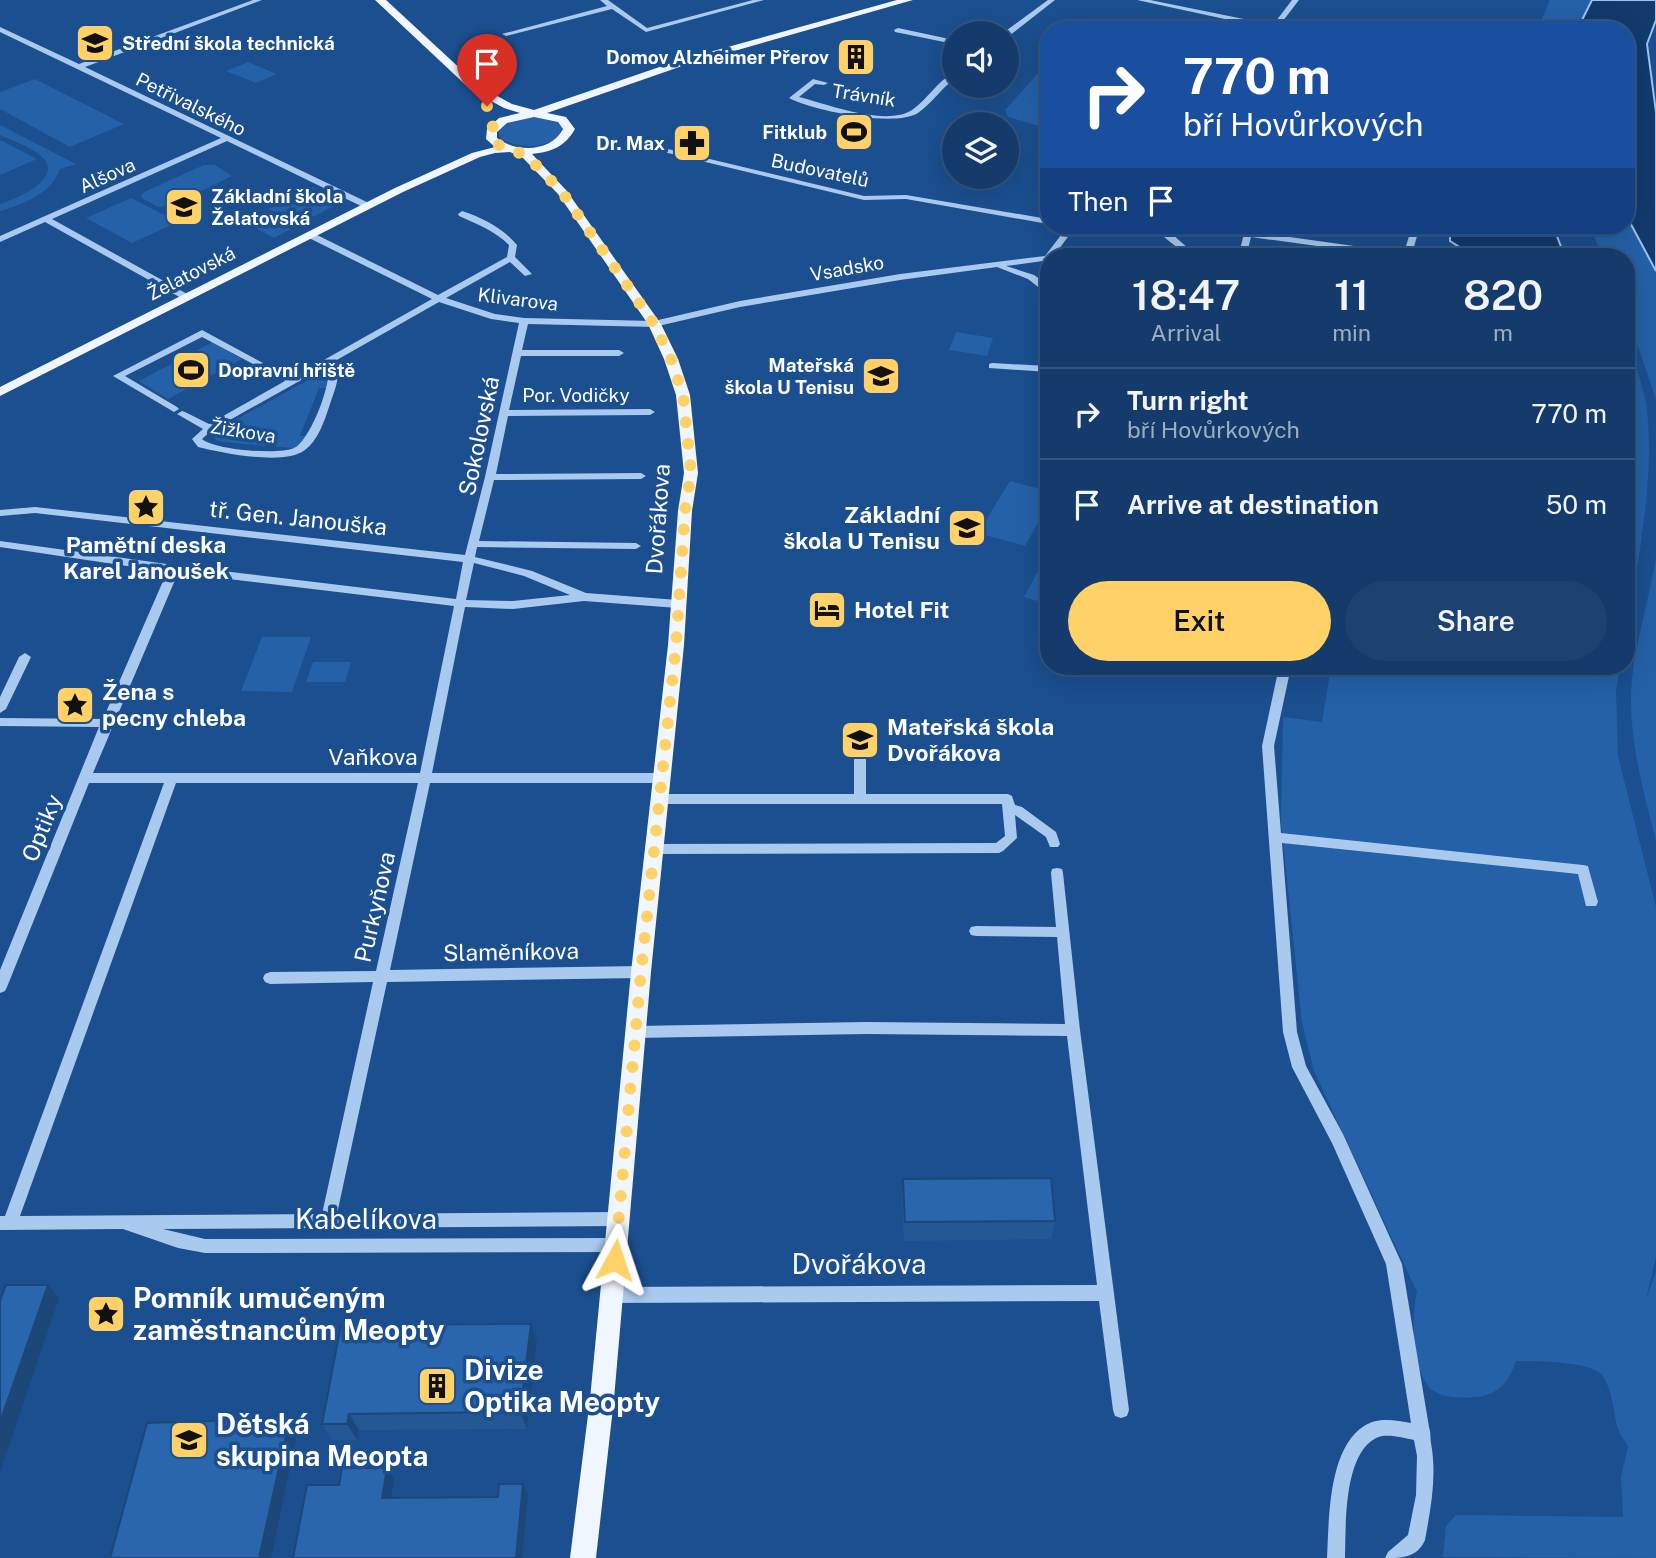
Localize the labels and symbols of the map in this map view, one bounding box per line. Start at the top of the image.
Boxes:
school or university icon: Střední škola technická [74,22,116,64]
place label: Střední škola technická [122,32,335,54]
pin [457,34,517,106]
building icon: Domov Alzheimer Přerov [835,36,877,78]
place label: Domov Alzheimer Přerov [606,46,829,68]
street label: Petřivalského [133,68,249,140]
street label: Trávník [831,79,898,111]
sports icon: Fitklub [833,111,875,153]
place label: Fitklub [762,121,827,143]
pharmacy icon: Dr. Max [671,122,713,164]
place label: Dr. Max [596,132,665,154]
street label: Budovatelů [769,149,871,191]
street label: Alšova [76,153,138,197]
place label: Základní škola Želatovská [211,185,343,229]
school or university icon: Základní škola Želatovská [163,186,205,228]
street label: Želatovská [143,241,239,305]
street label: Vsadsko [808,251,886,285]
street label: Klivarova [477,283,559,315]
sports icon: Dopravní hřiště [170,349,212,391]
place label: Mateřská škola U Tenisu [724,354,854,398]
school or university icon: Mateřská škola U Tenisu [860,355,902,397]
place label: Dopravní hřiště [218,359,355,381]
street label: Sokolovská [453,374,504,498]
street label: Por. Vodičky [522,384,630,406]
street label: Žižkova [209,415,277,447]
street label: Dvořákova [640,463,675,575]
place icon: Pamětní deska Karel Janoušek [125,486,167,528]
street label: tř. Gen. Janouška [208,495,388,540]
place label: Základní škola U Tenisu [783,501,941,554]
school or university icon: Základní škola U Tenisu [946,507,988,549]
place label: Pamětní deska Karel Janoušek [63,531,229,584]
hotel icon: Hotel Fit [806,589,848,631]
place label: Hotel Fit [854,596,949,623]
place label: Žena s pecny chleba [102,678,246,731]
place icon: Žena s pecny chleba [54,684,96,726]
place label: Mateřská škola Dvořákova [887,713,1054,766]
school or university icon: Mateřská škola Dvořákova [839,719,881,761]
street label: Vaňkova [328,743,418,770]
street label: Optiky [16,790,67,865]
street label: Purkyňova [349,849,400,965]
street label: Slaměníkova [443,937,579,966]
street label: Kabelíkova [295,1202,437,1235]
position arrow [578,1223,652,1297]
street label: Dvořákova [792,1247,926,1280]
place label: Pomník umučeným zaměstnancům Meopty [133,1281,444,1346]
place icon: Pomník umučeným zaměstnancům Meopty [85,1293,127,1335]
place label: Divize Optika Meopty [464,1353,660,1418]
building icon: Divize Optika Meopty [416,1365,458,1407]
place label: Dětská skupina Meopta [216,1407,428,1472]
school or university icon: Dětská skupina Meopta [168,1419,210,1461]

